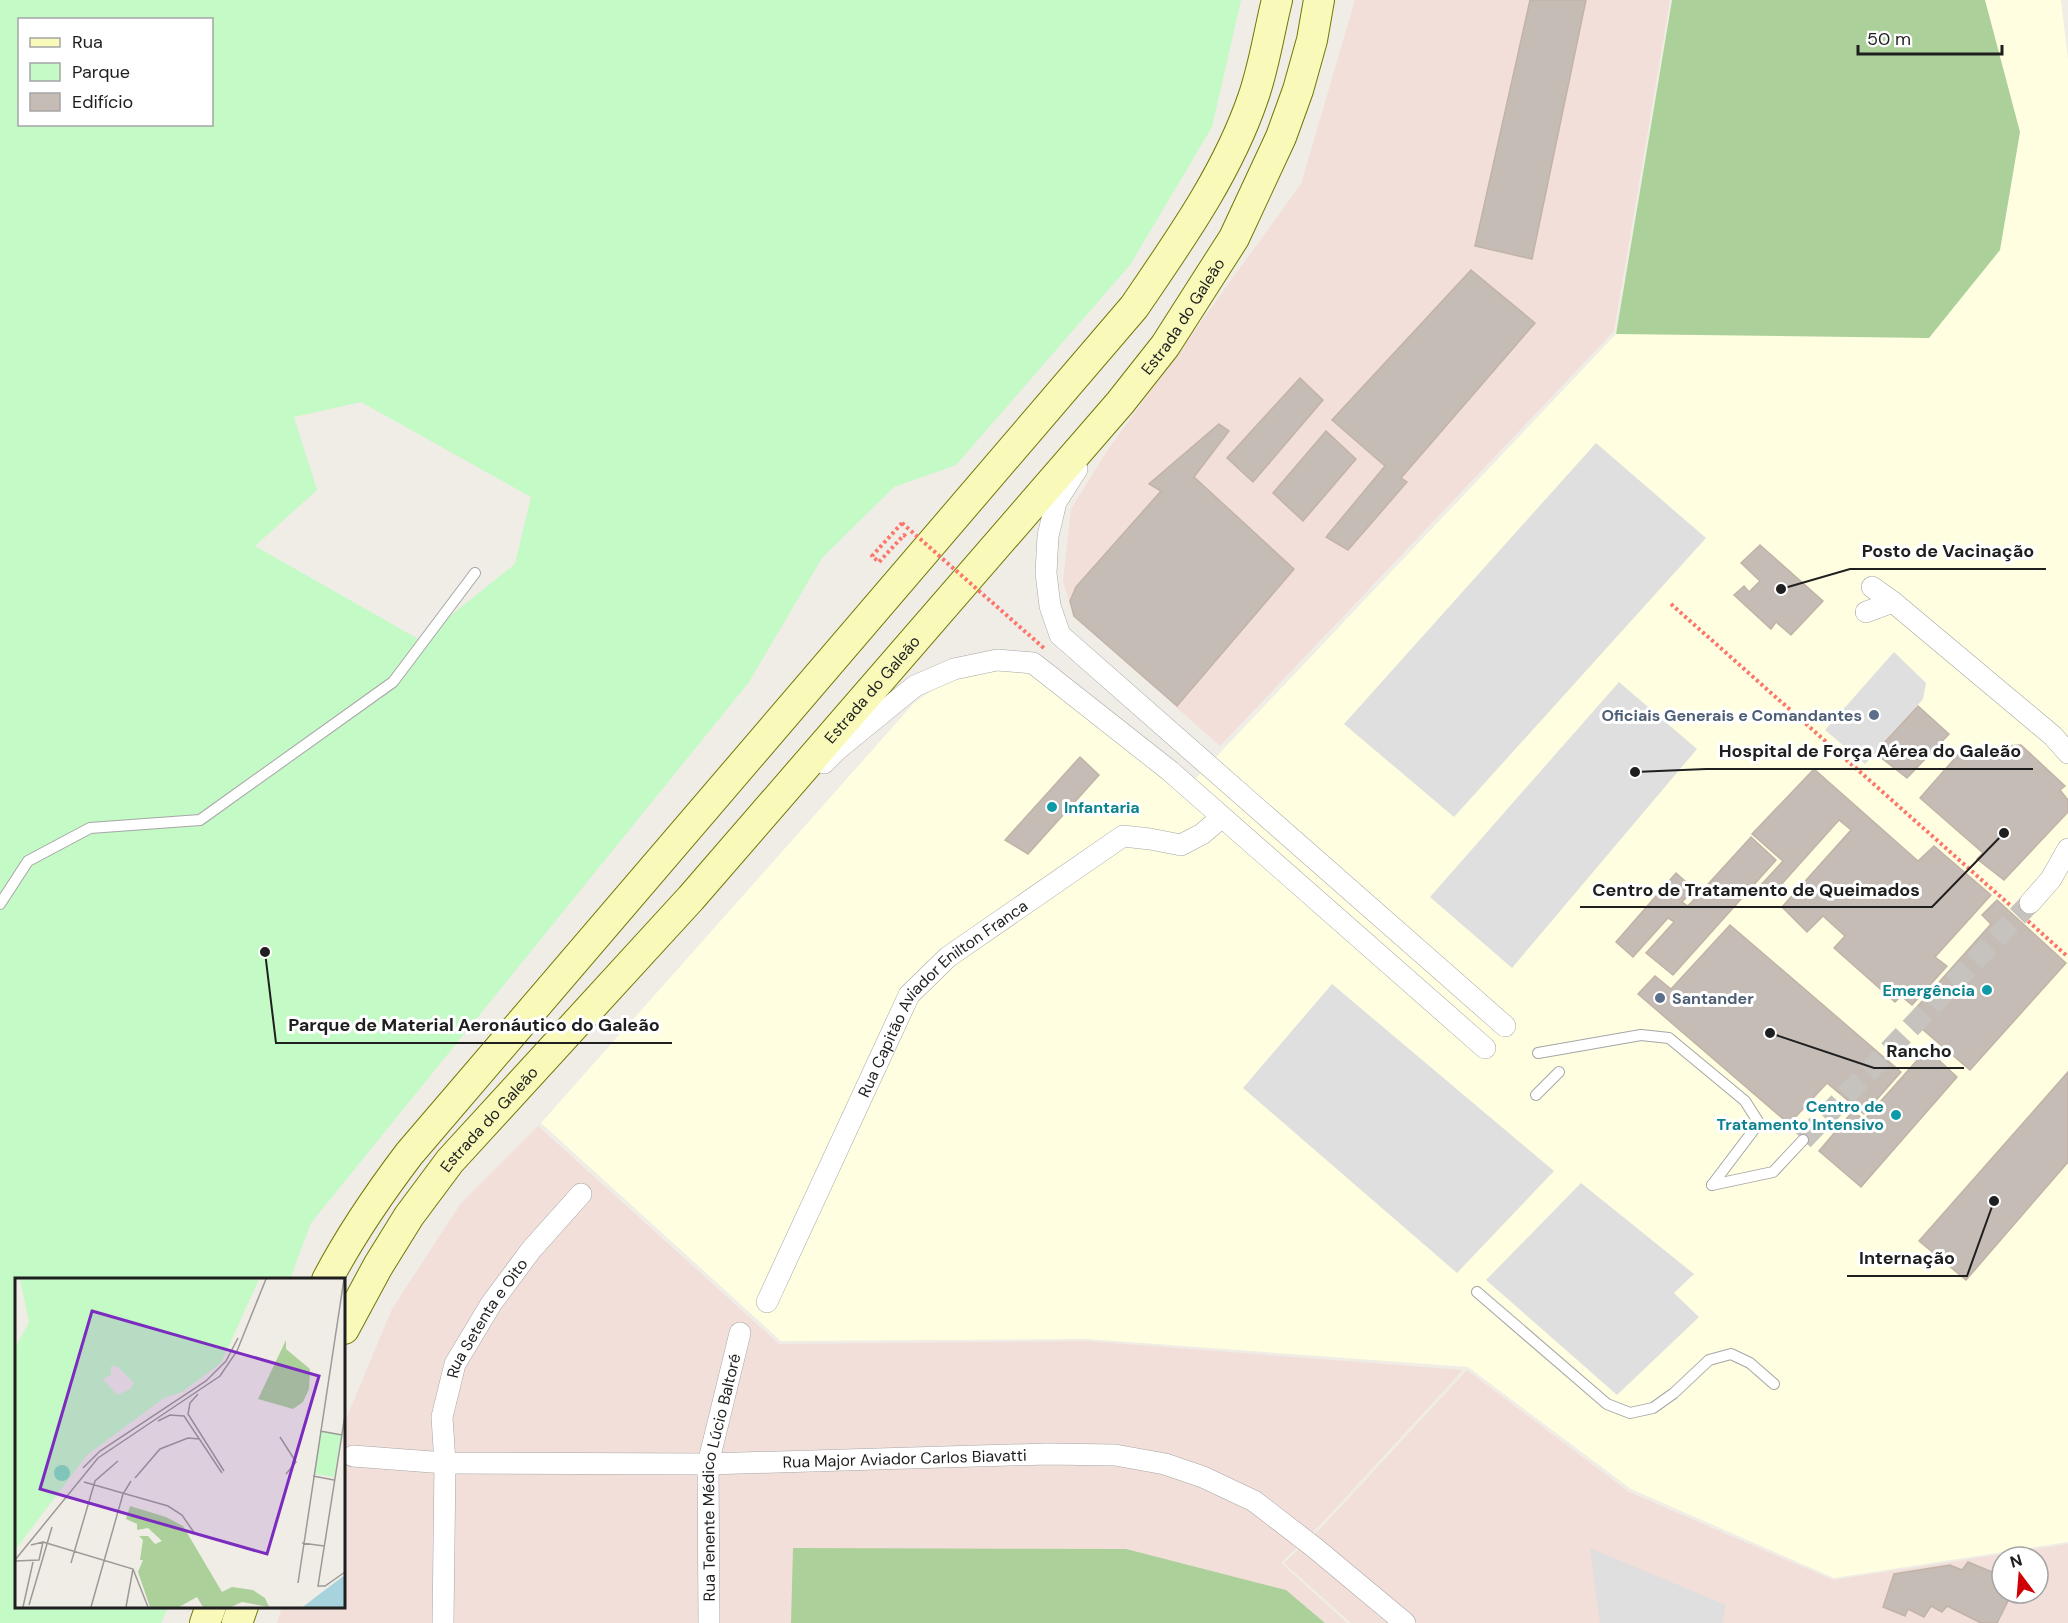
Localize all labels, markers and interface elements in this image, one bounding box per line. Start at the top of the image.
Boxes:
legend [18,18,213,126]
scale bar [1858,18,2002,56]
text: 50 m [1867,27,1911,51]
text: Rua [72,30,103,54]
text: Parque [72,60,130,84]
text: Edifício [72,90,133,114]
street label: Estrada do Galeão [1136,254,1229,379]
callout: Posto de Vacinação [1850,533,2046,569]
text: Posto de Vacinação [1862,539,2034,563]
street label: Estrada do Galeão [819,631,924,748]
place label: Oficiais Generais e Comandantes [1602,705,1862,726]
marker: Oficiais Generais e Comandantes [1867,708,1881,722]
callout: Hospital de Força Aérea do Galeão [1706,733,2033,769]
text: Hospital de Força Aérea do Galeão [1719,739,2021,763]
place label: Infantaria [1064,797,1140,818]
marker: Infantaria [1045,800,1059,814]
callout: Centro de Tratamento de Queimados [1580,871,1932,907]
text: Centro de Tratamento de Queimados [1592,878,1920,902]
street label: Rua Capitão Aviador Enilton Franca [853,895,1032,1100]
place label: Emergência [1882,980,1975,1001]
marker: Emergência [1980,983,1994,997]
place label: Santander [1672,988,1754,1009]
marker: Santander [1653,991,1667,1005]
callout: Parque de Material Aeronáutico do Galeão [276,1007,672,1043]
text: Parque de Material Aeronáutico do Galeão [288,1013,660,1037]
callout: Rancho [1874,1032,1964,1068]
text: Rancho [1886,1039,1952,1063]
street label: Estrada do Galeão [435,1062,542,1176]
place label: Centro de Tratamento Intensivo [1716,1096,1884,1135]
marker: Centro de Tratamento Intensivo [1889,1108,1903,1122]
callout: Internação [1847,1240,1967,1276]
text: Internação [1859,1246,1955,1270]
street label: Rua Setenta e Oito [441,1254,532,1380]
inset map [15,1278,345,1608]
street label: Rua Tenente Médico Lúcio Baltoré [697,1351,745,1602]
street label: Rua Major Aviador Carlos Biavatti [782,1444,1027,1472]
north arrow [1990,1545,2050,1605]
text: N [2007,1549,2025,1573]

